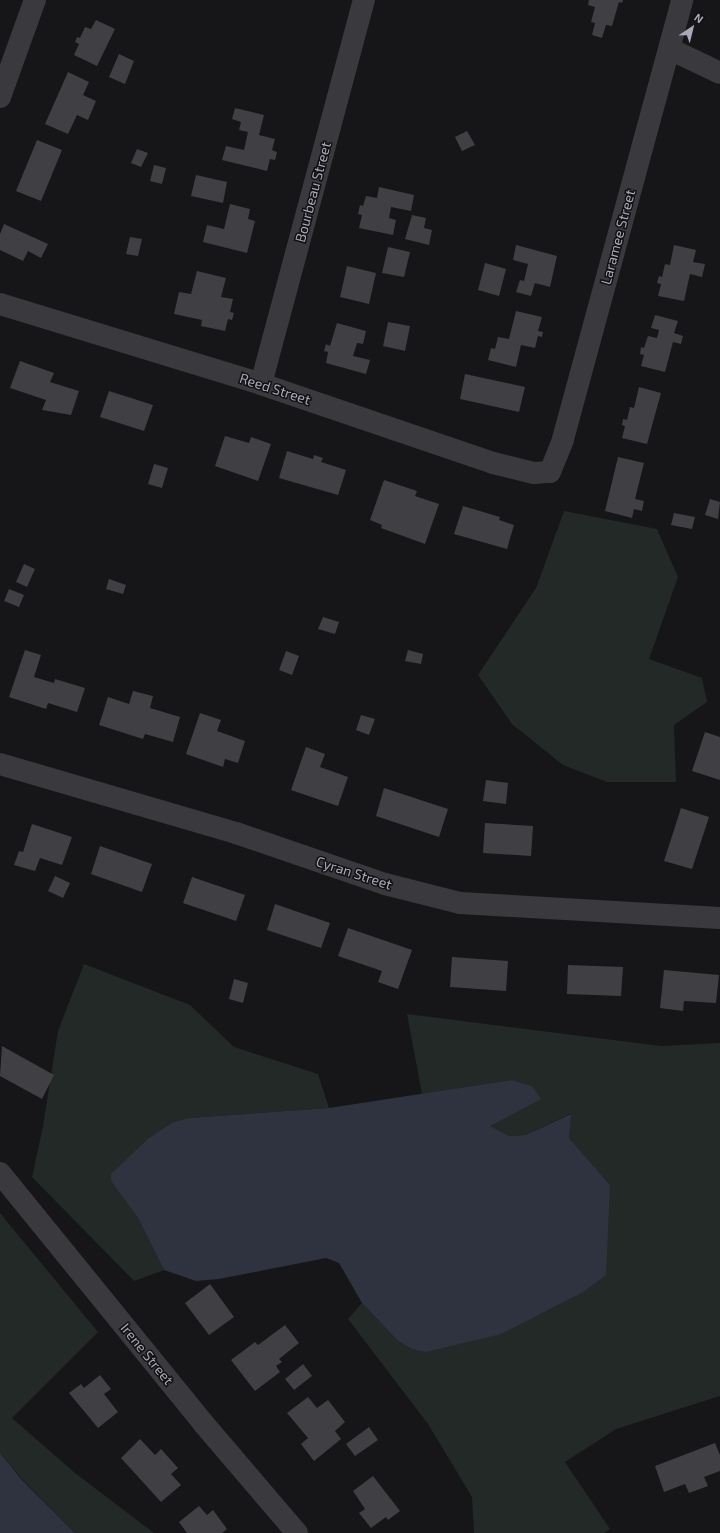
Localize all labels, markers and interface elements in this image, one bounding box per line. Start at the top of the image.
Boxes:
north arrow [672,8,712,48]
text: N [692,10,706,25]
street label: Bourbeau Street [292,140,334,244]
street label: Laramee Street [597,188,639,286]
street label: Reed Street [237,370,313,408]
street label: Cyran Street [314,853,394,893]
street label: Irene Street [117,1320,177,1388]

